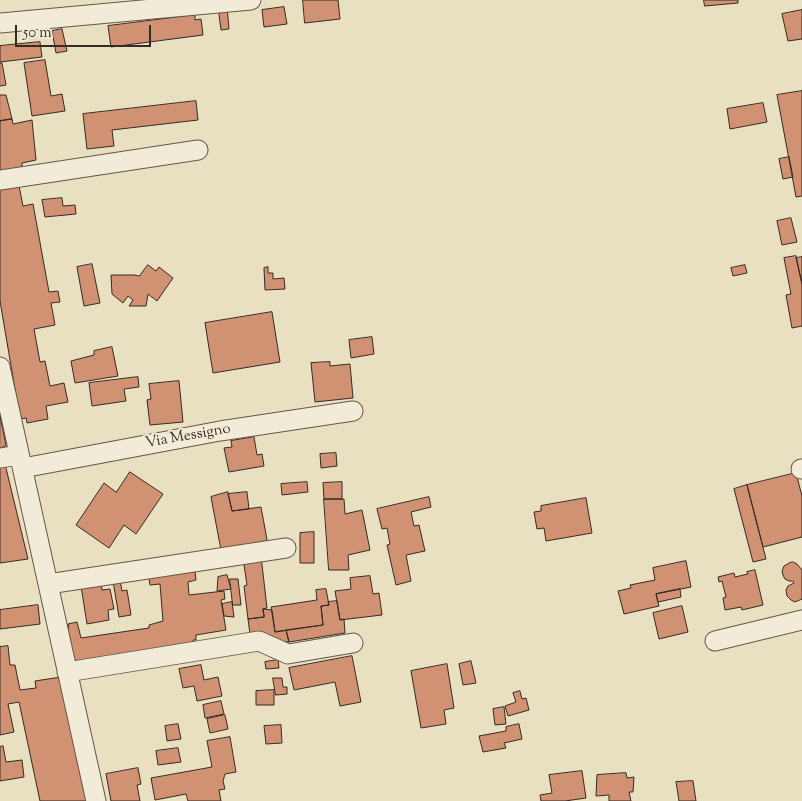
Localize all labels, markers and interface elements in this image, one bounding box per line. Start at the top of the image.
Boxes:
scale bar [18,15,154,47]
text: 50 m [23,23,52,44]
street label: Via Messigno [144,421,232,453]

